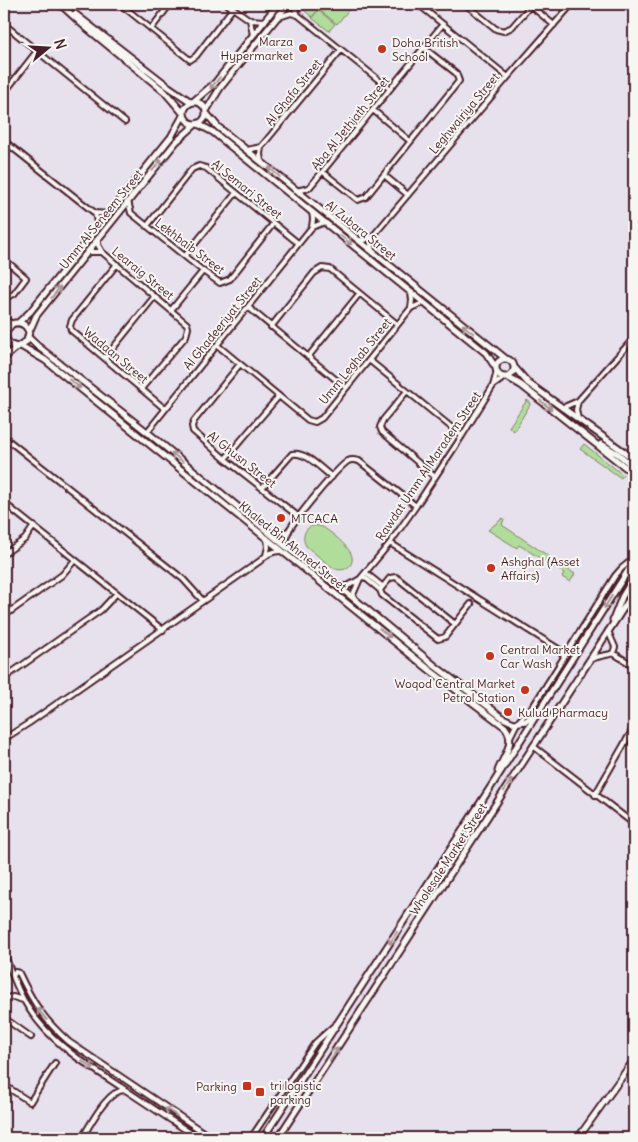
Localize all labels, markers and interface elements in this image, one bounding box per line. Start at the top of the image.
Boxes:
north arrow [22,22,72,72]
place label: Marza Hypermarket [221,34,293,63]
place label: Doha British School [392,35,459,64]
text: N [50,37,70,51]
marker: Marza Hypermarket [297,42,309,54]
marker: Doha British School [376,43,388,55]
street label: Al Ghafa Street [262,56,324,128]
street label: Leghwairiya Street [426,69,502,157]
street label: Aba Al Jethjath Street [308,73,392,173]
one-way arrow [209,76,220,89]
street label: Al Semari Street [209,156,285,222]
one-way arrow [152,159,163,172]
street label: Umm Al Seneem Street [56,166,146,272]
one-way arrow [267,166,280,178]
street label: Al Zubara Street [323,197,399,263]
street label: Lekhbaib Street [152,215,228,277]
one-way arrow [340,234,353,245]
street label: Learaig Street [109,243,177,303]
street label: Al Ghadeeriyat Street [180,273,264,373]
one-way arrow [50,286,61,299]
street label: Umm Leghab Street [316,315,394,407]
street label: Wadaan Street [81,324,151,386]
one-way arrow [462,324,475,335]
one-way arrow [68,378,81,389]
street label: Rawdat Umm Al Maradem Street [372,388,484,544]
one-way arrow [539,400,553,410]
street label: Al Ghusn Street [205,428,279,490]
one-way arrow [171,451,184,462]
street label: Khaled Bin Ahmed Street [236,498,350,594]
place label: MTCACA [291,511,338,526]
marker: MTCACA [275,512,287,524]
place label: Ashghal (Asset Affairs) [501,554,580,583]
marker: Ashghal (Asset Affairs) [485,562,497,574]
one-way arrow [603,595,613,609]
one-way arrow [378,628,391,639]
place label: Central Market Car Wash [500,642,580,671]
marker: Central Market Car Wash [484,650,496,662]
place label: Woqod Central Market Petrol Station [394,676,515,705]
marker: Woqod Central Market Petrol Station [519,684,531,696]
place label: Kulud Pharmacy [518,705,608,720]
marker: Kulud Pharmacy [502,706,514,718]
one-way arrow [503,778,513,792]
street label: Wholesale Market Street [406,800,490,918]
one-way arrow [387,931,398,945]
one-way arrow [36,1008,47,1021]
one-way arrow [329,1047,339,1061]
one-way arrow [81,1060,95,1070]
place label: tri logistic parking [270,1078,322,1107]
place label: Parking [196,1079,237,1094]
marker: Parking [241,1080,253,1092]
marker: tri logistic parking [254,1086,266,1098]
one-way arrow [164,1107,178,1117]

